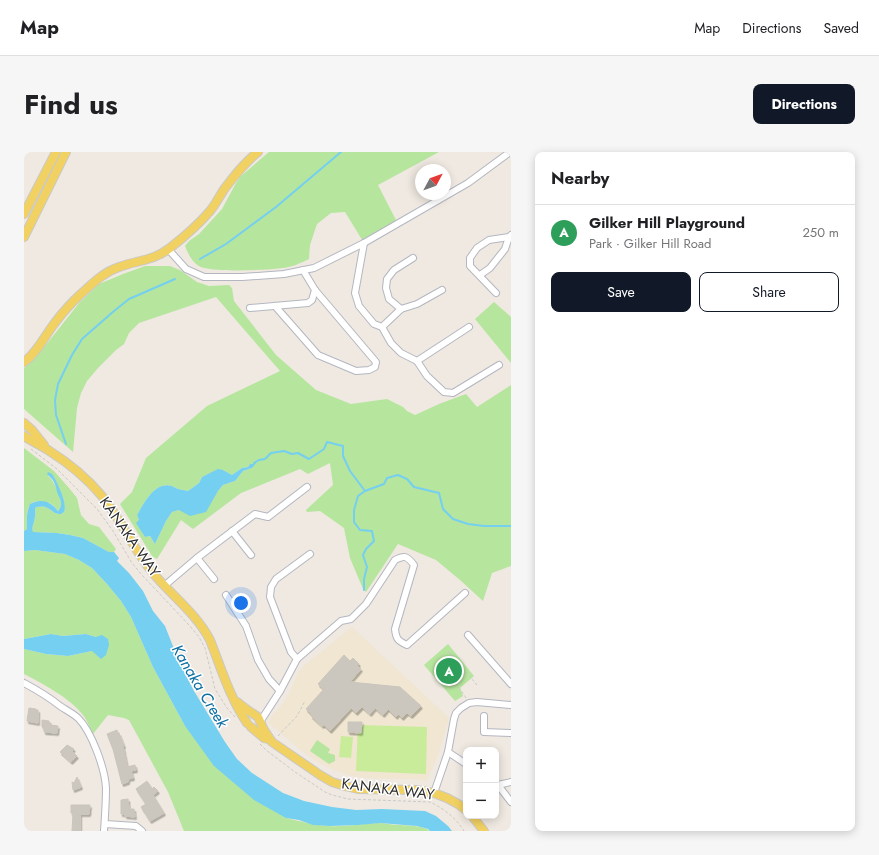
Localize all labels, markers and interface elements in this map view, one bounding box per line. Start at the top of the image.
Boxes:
text: Map [20,14,59,41]
text: Map [694,18,720,38]
text: Directions [742,18,802,38]
text: Saved [824,18,859,38]
text: Find us [24,84,118,125]
button: Directions [753,84,855,124]
north arrow [415,164,451,200]
text: Nearby [551,166,609,190]
text: Gilker Hill Playground [589,212,745,234]
text: A [559,223,569,242]
text: 250 m [802,223,839,242]
text: Park · Gilker Hill Road [589,234,712,253]
button: Save [551,272,691,312]
button: Share [699,272,839,312]
street label: KANAKA WAY [94,492,166,582]
your location [231,593,251,613]
water label: Kanaka Creek [166,640,235,733]
pin: A [436,656,462,686]
map controls [463,747,499,819]
button: + [463,747,499,783]
street label: KANAKA WAY [340,772,436,806]
button: − [463,783,499,819]

